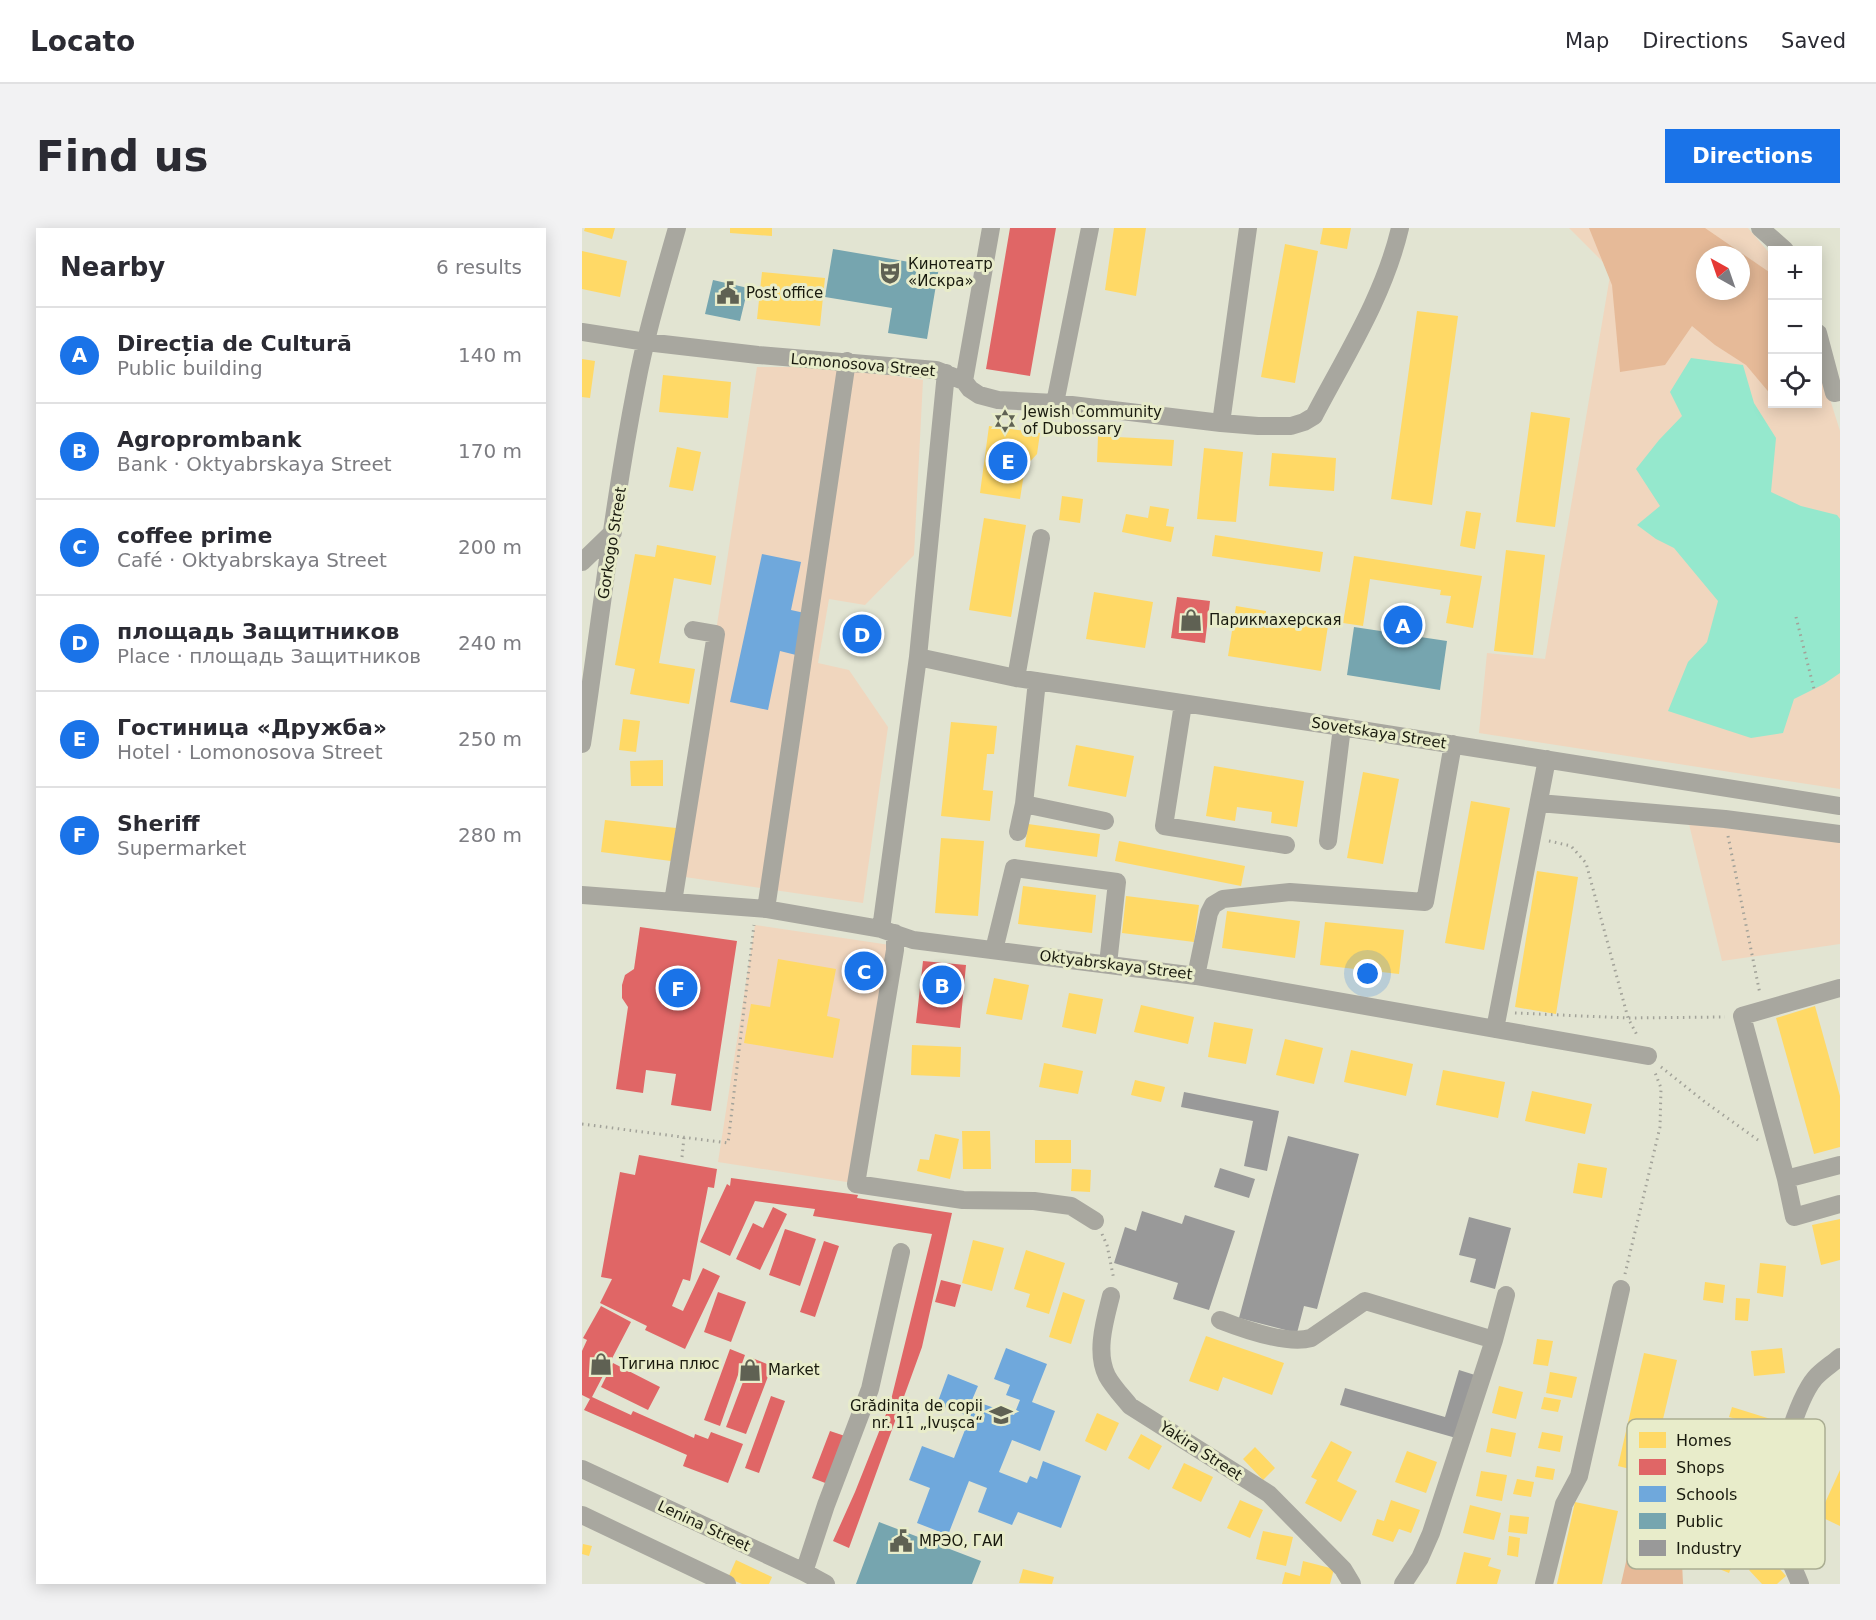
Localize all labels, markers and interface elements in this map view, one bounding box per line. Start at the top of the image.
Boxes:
text: Locato [30,25,135,58]
text: Map [1565,29,1609,53]
text: Directions [1642,29,1748,53]
text: Saved [1781,29,1846,53]
button: Directions [1665,129,1840,183]
text: Find us [36,132,209,181]
north arrow [1696,246,1750,300]
map controls [1768,246,1822,408]
button: + [1768,246,1822,300]
text: Nearby [60,252,165,282]
text: 6 results [436,255,522,279]
place label: Кинотеатр «Искра» [908,255,993,290]
theatre icon: Кинотеатр «Искра» [877,260,903,286]
public building icon: Post office [715,280,741,306]
place label: Post office [746,284,823,302]
button: − [1768,300,1822,354]
text: Direcția de Cultură [117,331,352,356]
text: A [72,343,87,367]
text: 140 m [458,343,522,367]
street label: Lomonosova Street [790,350,936,380]
button: locate [1768,354,1822,408]
text: Public building [117,356,263,380]
place label: Jewish Community of Dubossary [1022,403,1162,438]
synagogue icon: Jewish Community of Dubossary [992,408,1018,434]
text: Agroprombank [117,427,301,452]
pin: E [988,438,1028,484]
text: B [72,439,87,463]
text: 170 m [458,439,522,463]
text: Bank · Oktyabrskaya Street [117,452,392,476]
street label: Gorkogo Street [594,486,630,600]
text: coffee prime [117,523,272,548]
text: C [72,535,87,559]
text: 200 m [458,535,522,559]
text: Café · Oktyabrskaya Street [117,548,387,572]
pin: A [1384,602,1422,648]
shop icon: Парикмахерская [1178,607,1204,633]
place label: Парикмахерская [1209,611,1341,629]
pin: D [842,612,882,656]
text: площадь Защитников [117,619,399,644]
text: D [71,631,88,655]
text: 240 m [458,631,522,655]
text: Place · площадь Защитников [117,644,421,668]
street label: Sovetskaya Street [1310,713,1448,753]
text: Гостиница «Дружба» [117,715,387,740]
text: E [73,727,86,751]
text: 250 m [458,727,522,751]
text: Hotel · Lomonosova Street [117,740,383,764]
text: Sheriff [117,811,200,836]
text: F [73,823,86,847]
text: 280 m [458,823,522,847]
text: Supermarket [117,836,246,860]
street label: Oktyabrskaya Street [1038,947,1194,983]
pin: C [844,948,884,994]
your location [1353,959,1382,988]
pin: B [922,962,962,1008]
pin: F [658,966,698,1011]
shop icon: Тигина плюс [588,1351,614,1377]
place label: Тигина плюс [618,1355,720,1373]
shop icon: Market [737,1357,763,1383]
place label: Market [768,1361,820,1379]
place label: Grădinița de copii nr. 11 „Ivușca“ [850,1397,983,1432]
school or university icon: Grădinița de copii nr. 11 „Ivușca“ [988,1402,1014,1428]
street label: Yakira Street [1155,1417,1246,1484]
legend [1627,1419,1825,1569]
text: Homes [1676,1431,1732,1450]
text: Shops [1676,1458,1725,1477]
text: Schools [1676,1485,1737,1504]
street label: Lenina Street [655,1497,753,1555]
text: Public [1676,1512,1723,1531]
public building icon: МРЭО, ГАИ [888,1528,914,1554]
place label: МРЭО, ГАИ [919,1532,1003,1550]
text: Industry [1676,1539,1742,1558]

